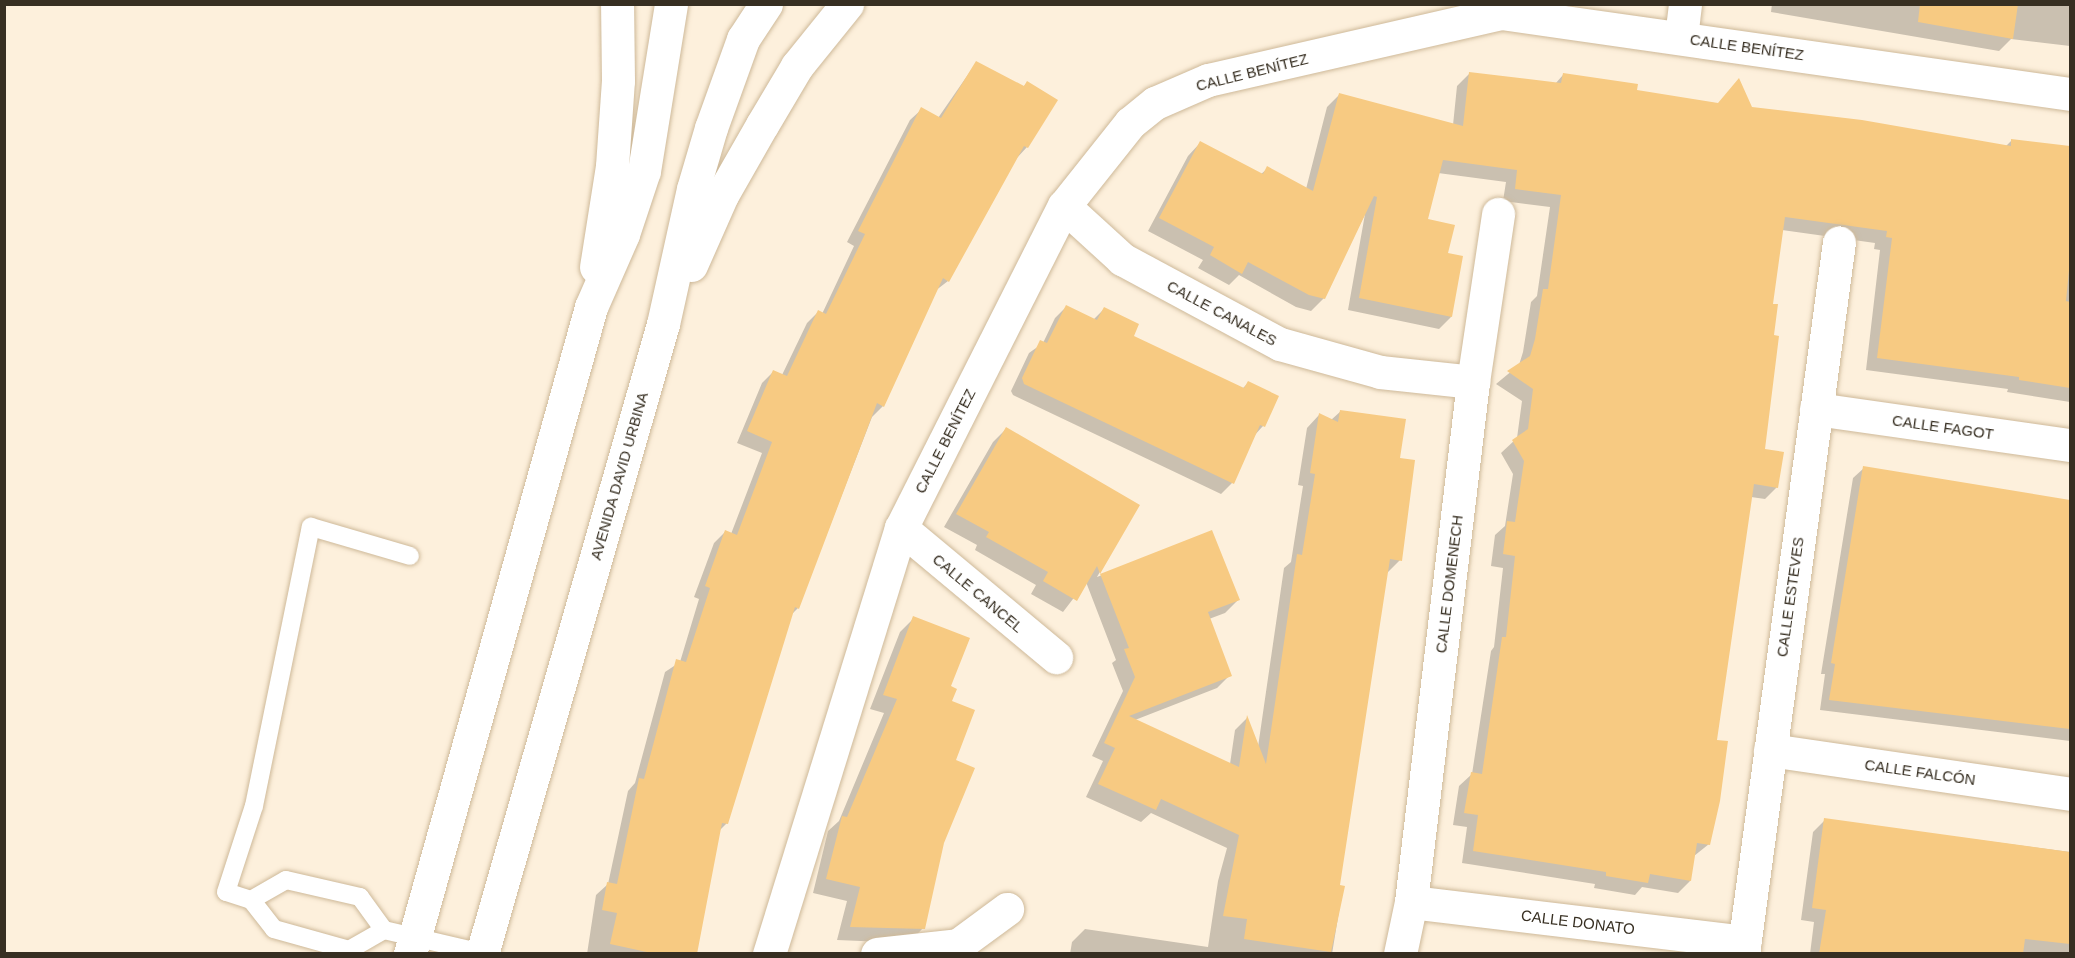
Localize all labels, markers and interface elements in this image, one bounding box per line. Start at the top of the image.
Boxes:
street label: CALLE BENÍTEZ [1689,30,1805,64]
street label: CALLE BENÍTEZ [1194,49,1310,95]
street label: CALLE CANALES [1164,276,1280,350]
street label: CALLE BENÍTEZ [911,386,979,496]
street label: AVENIDA DAVID URBINA [586,390,652,562]
street label: CALLE FAGOT [1891,411,1995,443]
street label: CALLE DOMENECH [1432,514,1466,654]
street label: CALLE ESTEVES [1773,536,1807,658]
street label: CALLE CANCEL [929,550,1027,636]
street label: CALLE FALCÓN [1863,755,1977,789]
street label: CALLE DONATO [1520,906,1636,938]

